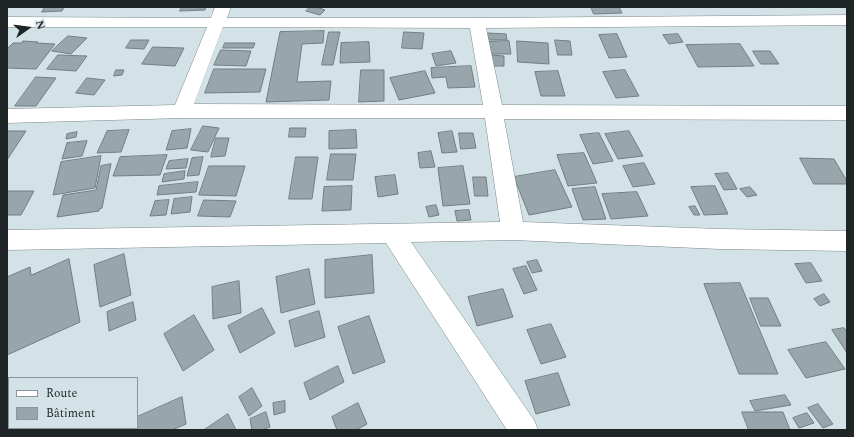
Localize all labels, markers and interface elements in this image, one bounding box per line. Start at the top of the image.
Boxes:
north arrow [8,8,48,48]
text: N [31,19,49,31]
legend [8,377,138,429]
text: Route [46,384,77,403]
text: Bâtiment [46,404,95,423]

